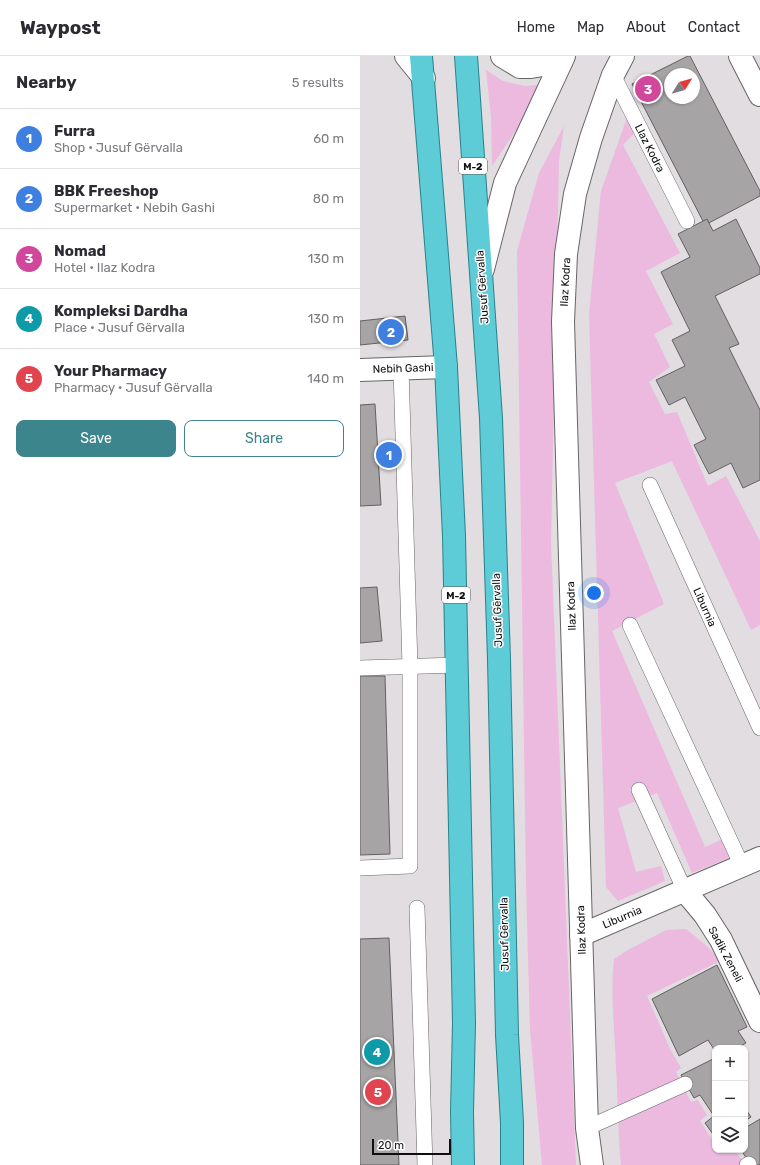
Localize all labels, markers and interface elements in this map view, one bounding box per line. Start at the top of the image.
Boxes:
text: Waypost [20,16,101,39]
text: Home [517,19,555,36]
text: Map [577,19,604,36]
text: About [626,19,666,36]
text: Contact [688,19,740,36]
north arrow [664,68,700,104]
text: Nearby [16,72,77,92]
pin: 3 [635,74,661,104]
text: 5 results [292,75,344,90]
text: Furra [54,122,95,140]
street label: Llaz Kodra [632,122,667,175]
text: 1 [26,131,32,146]
text: 60 m [313,131,344,146]
text: Shop · Jusuf Gërvalla [54,140,183,155]
road number: M-2 [459,158,487,174]
text: BBK Freeshop [54,182,159,200]
text: 2 [25,191,33,206]
text: 80 m [313,191,344,206]
text: Supermarket · Nebih Gashi [54,200,215,215]
text: Nomad [54,242,106,260]
street label: Jusuf Gërvalla [473,250,492,324]
text: 3 [25,251,33,266]
text: 130 m [308,251,344,266]
street label: Ilaz Kodra [558,257,573,307]
text: Hotel · Ilaz Kodra [54,260,155,275]
text: Kompleksi Dardha [54,302,188,320]
text: 4 [25,311,33,326]
text: 130 m [308,311,344,326]
pin: 2 [378,317,404,347]
text: Place · Jusuf Gërvalla [54,320,185,335]
street label: Nebih Gashi [372,361,434,376]
text: Your Pharmacy [54,362,167,380]
text: 5 [25,371,33,386]
text: 140 m [307,371,344,386]
text: Pharmacy · Jusuf Gërvalla [54,380,213,395]
button: Save [16,420,176,457]
button: Share [184,420,344,457]
pin: 1 [376,440,402,470]
street label: Jusuf Gërvalla [490,573,505,647]
street label: Ilaz Kodra [564,581,579,631]
your location [584,583,604,603]
street label: Liburnia [690,586,719,629]
road number: M-2 [442,587,470,603]
street label: Jusuf Gërvalla [497,897,512,971]
street label: Liburnia [601,903,644,932]
street label: Ilaz Kodra [574,905,589,955]
street label: Sadik Zeneli [705,924,746,984]
pin: 4 [364,1037,390,1067]
map controls [712,1045,748,1153]
button: + [712,1045,748,1081]
pin: 5 [365,1077,391,1107]
button: − [712,1081,748,1117]
button: layers [712,1117,748,1153]
scale bar [372,1137,451,1156]
text: 20 m [378,1139,404,1152]

